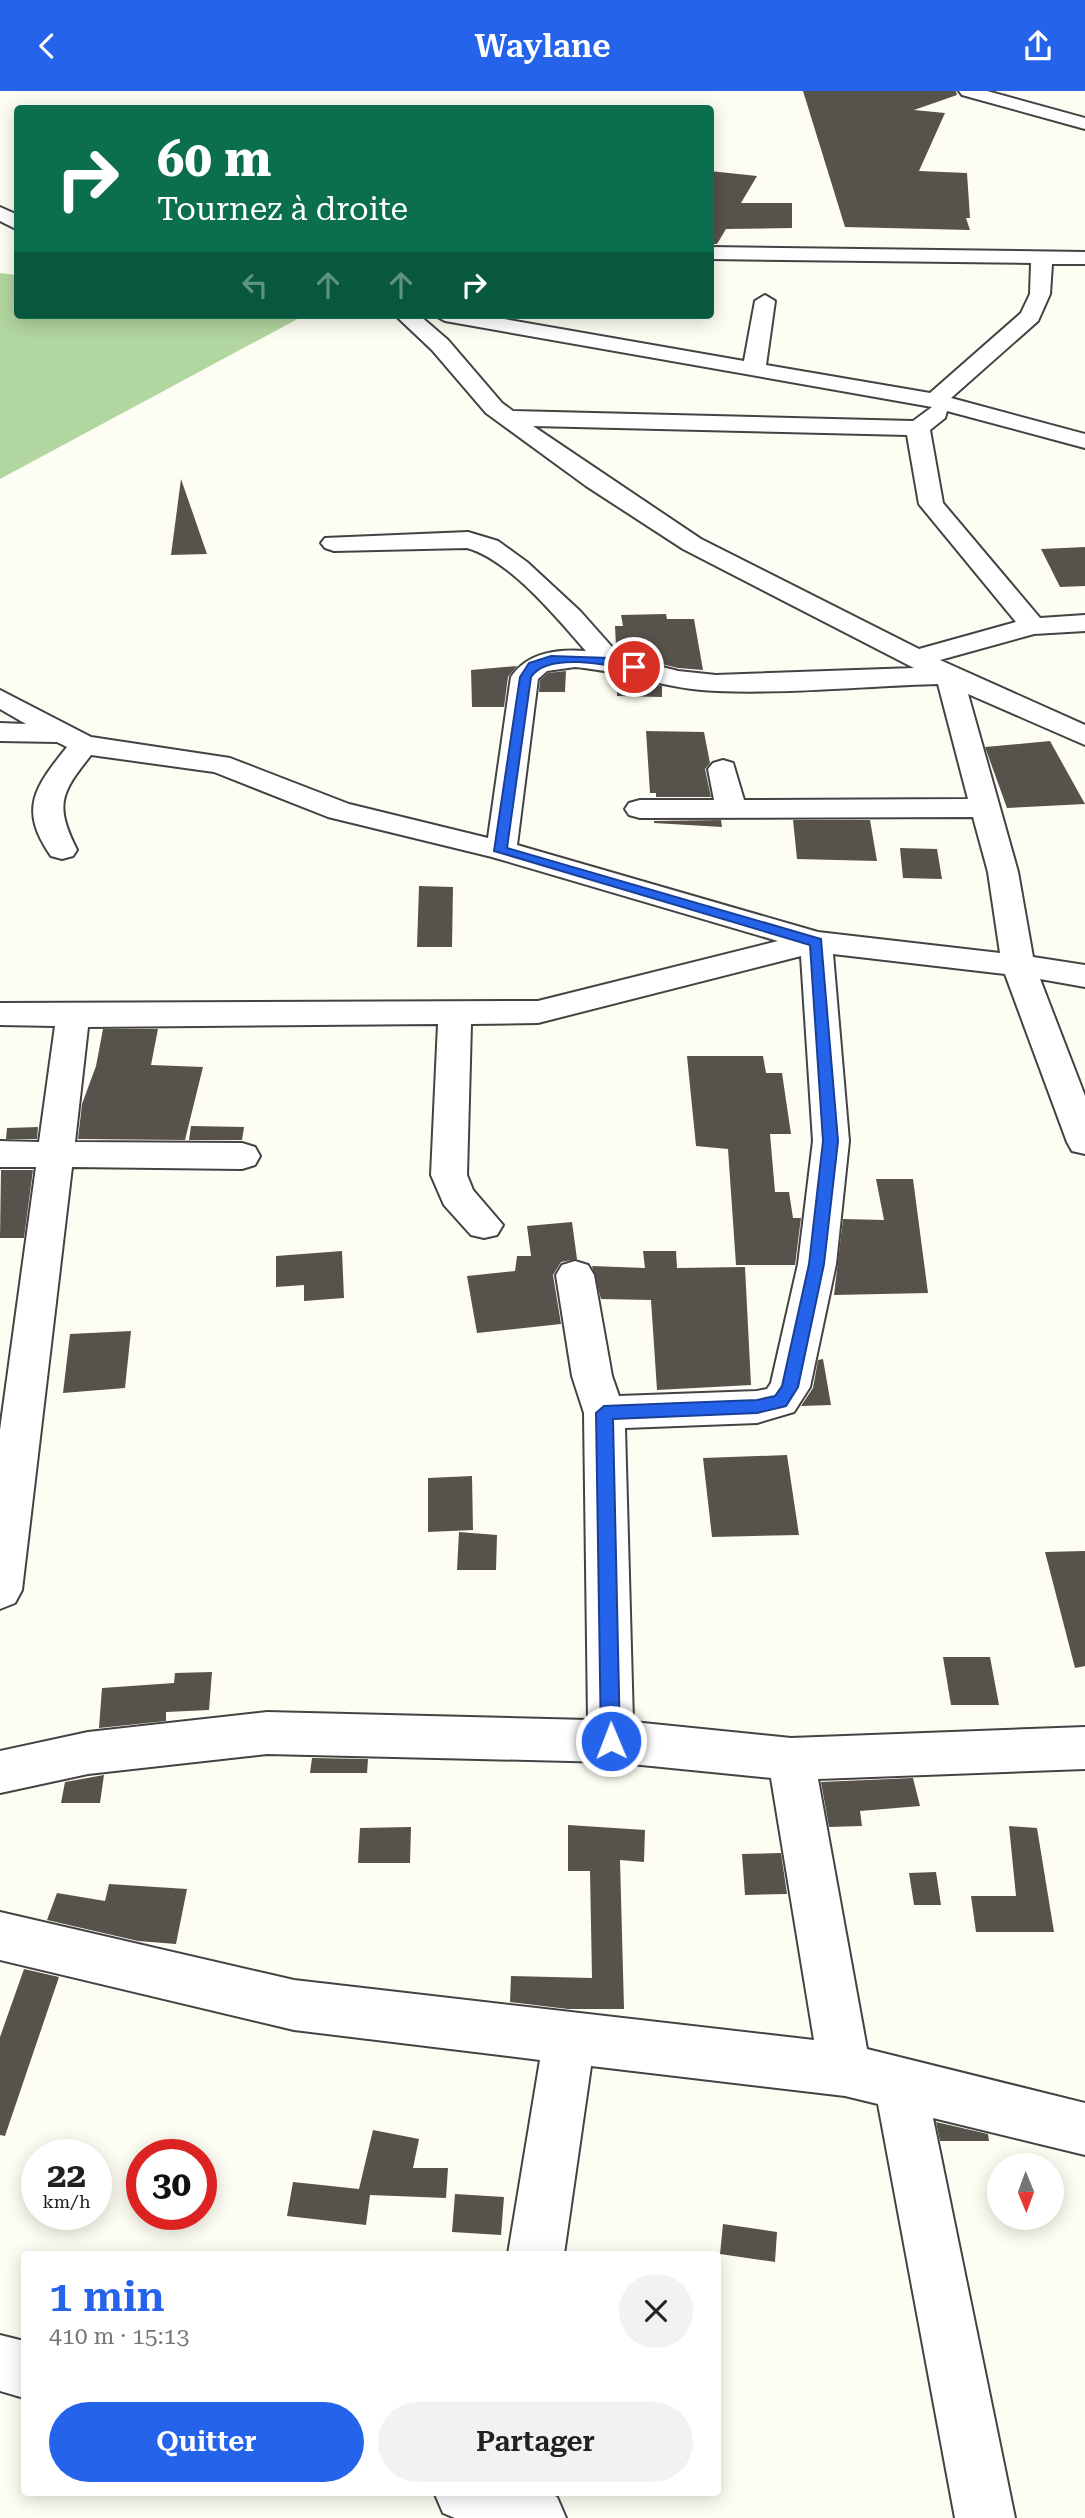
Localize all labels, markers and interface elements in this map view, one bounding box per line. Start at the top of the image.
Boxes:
icon: back [28,27,66,65]
text: Waylane [474,27,611,65]
icon: share [1019,27,1057,65]
text: 60 m [157,131,272,188]
icon: right [42,133,133,224]
text: Tournez à droite [157,190,408,228]
icon: left [236,266,274,304]
icon: ahead [309,266,347,304]
icon: ahead [382,266,420,304]
icon: right [455,266,493,304]
pin [604,637,664,697]
icon: arrive [615,648,653,686]
position arrow [574,1704,648,1778]
speed limit sign: 30 [126,2139,217,2230]
north arrow [987,2153,1064,2229]
map controls [987,2153,1064,2230]
text: 22 [47,2155,86,2196]
text: km/h [42,2191,91,2212]
text: 1 min [49,2272,165,2321]
button: close [619,2274,693,2348]
text: 410 m · 15:13 [49,2323,189,2350]
button: Quitter [49,2402,364,2482]
button: Partager [378,2402,693,2482]

